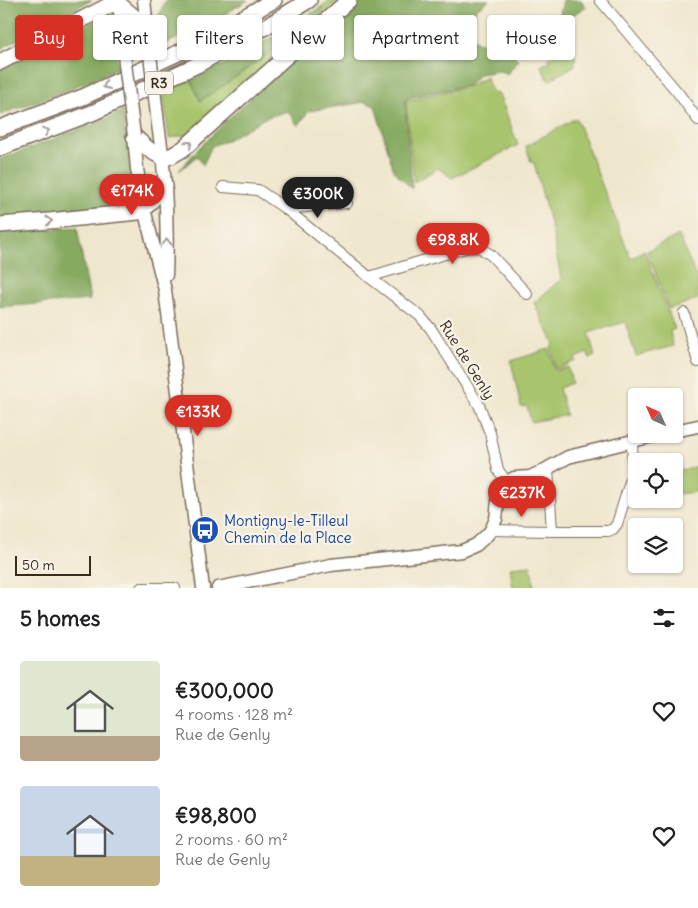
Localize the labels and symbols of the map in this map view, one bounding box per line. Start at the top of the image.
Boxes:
road number: R3 [145,72,173,95]
one-way arrow [102,80,111,91]
one-way arrow [41,127,50,137]
one-way arrow [183,141,192,150]
pin: €174K [97,174,167,216]
pin: €300K [283,176,353,219]
one-way arrow [45,216,53,227]
pin: €98.8K [412,222,494,265]
one-way arrow [162,237,172,245]
street label: Rue de Genly [436,317,499,403]
north arrow [628,388,682,442]
pin: €133K [163,394,233,437]
pin: €237K [487,476,557,518]
place label: Montigny-le-Tilleul Chemin de la Place [224,511,352,547]
bus stop icon: Montigny-le-Tilleul Chemin de la Place [190,515,220,545]
scale bar [15,553,91,576]

